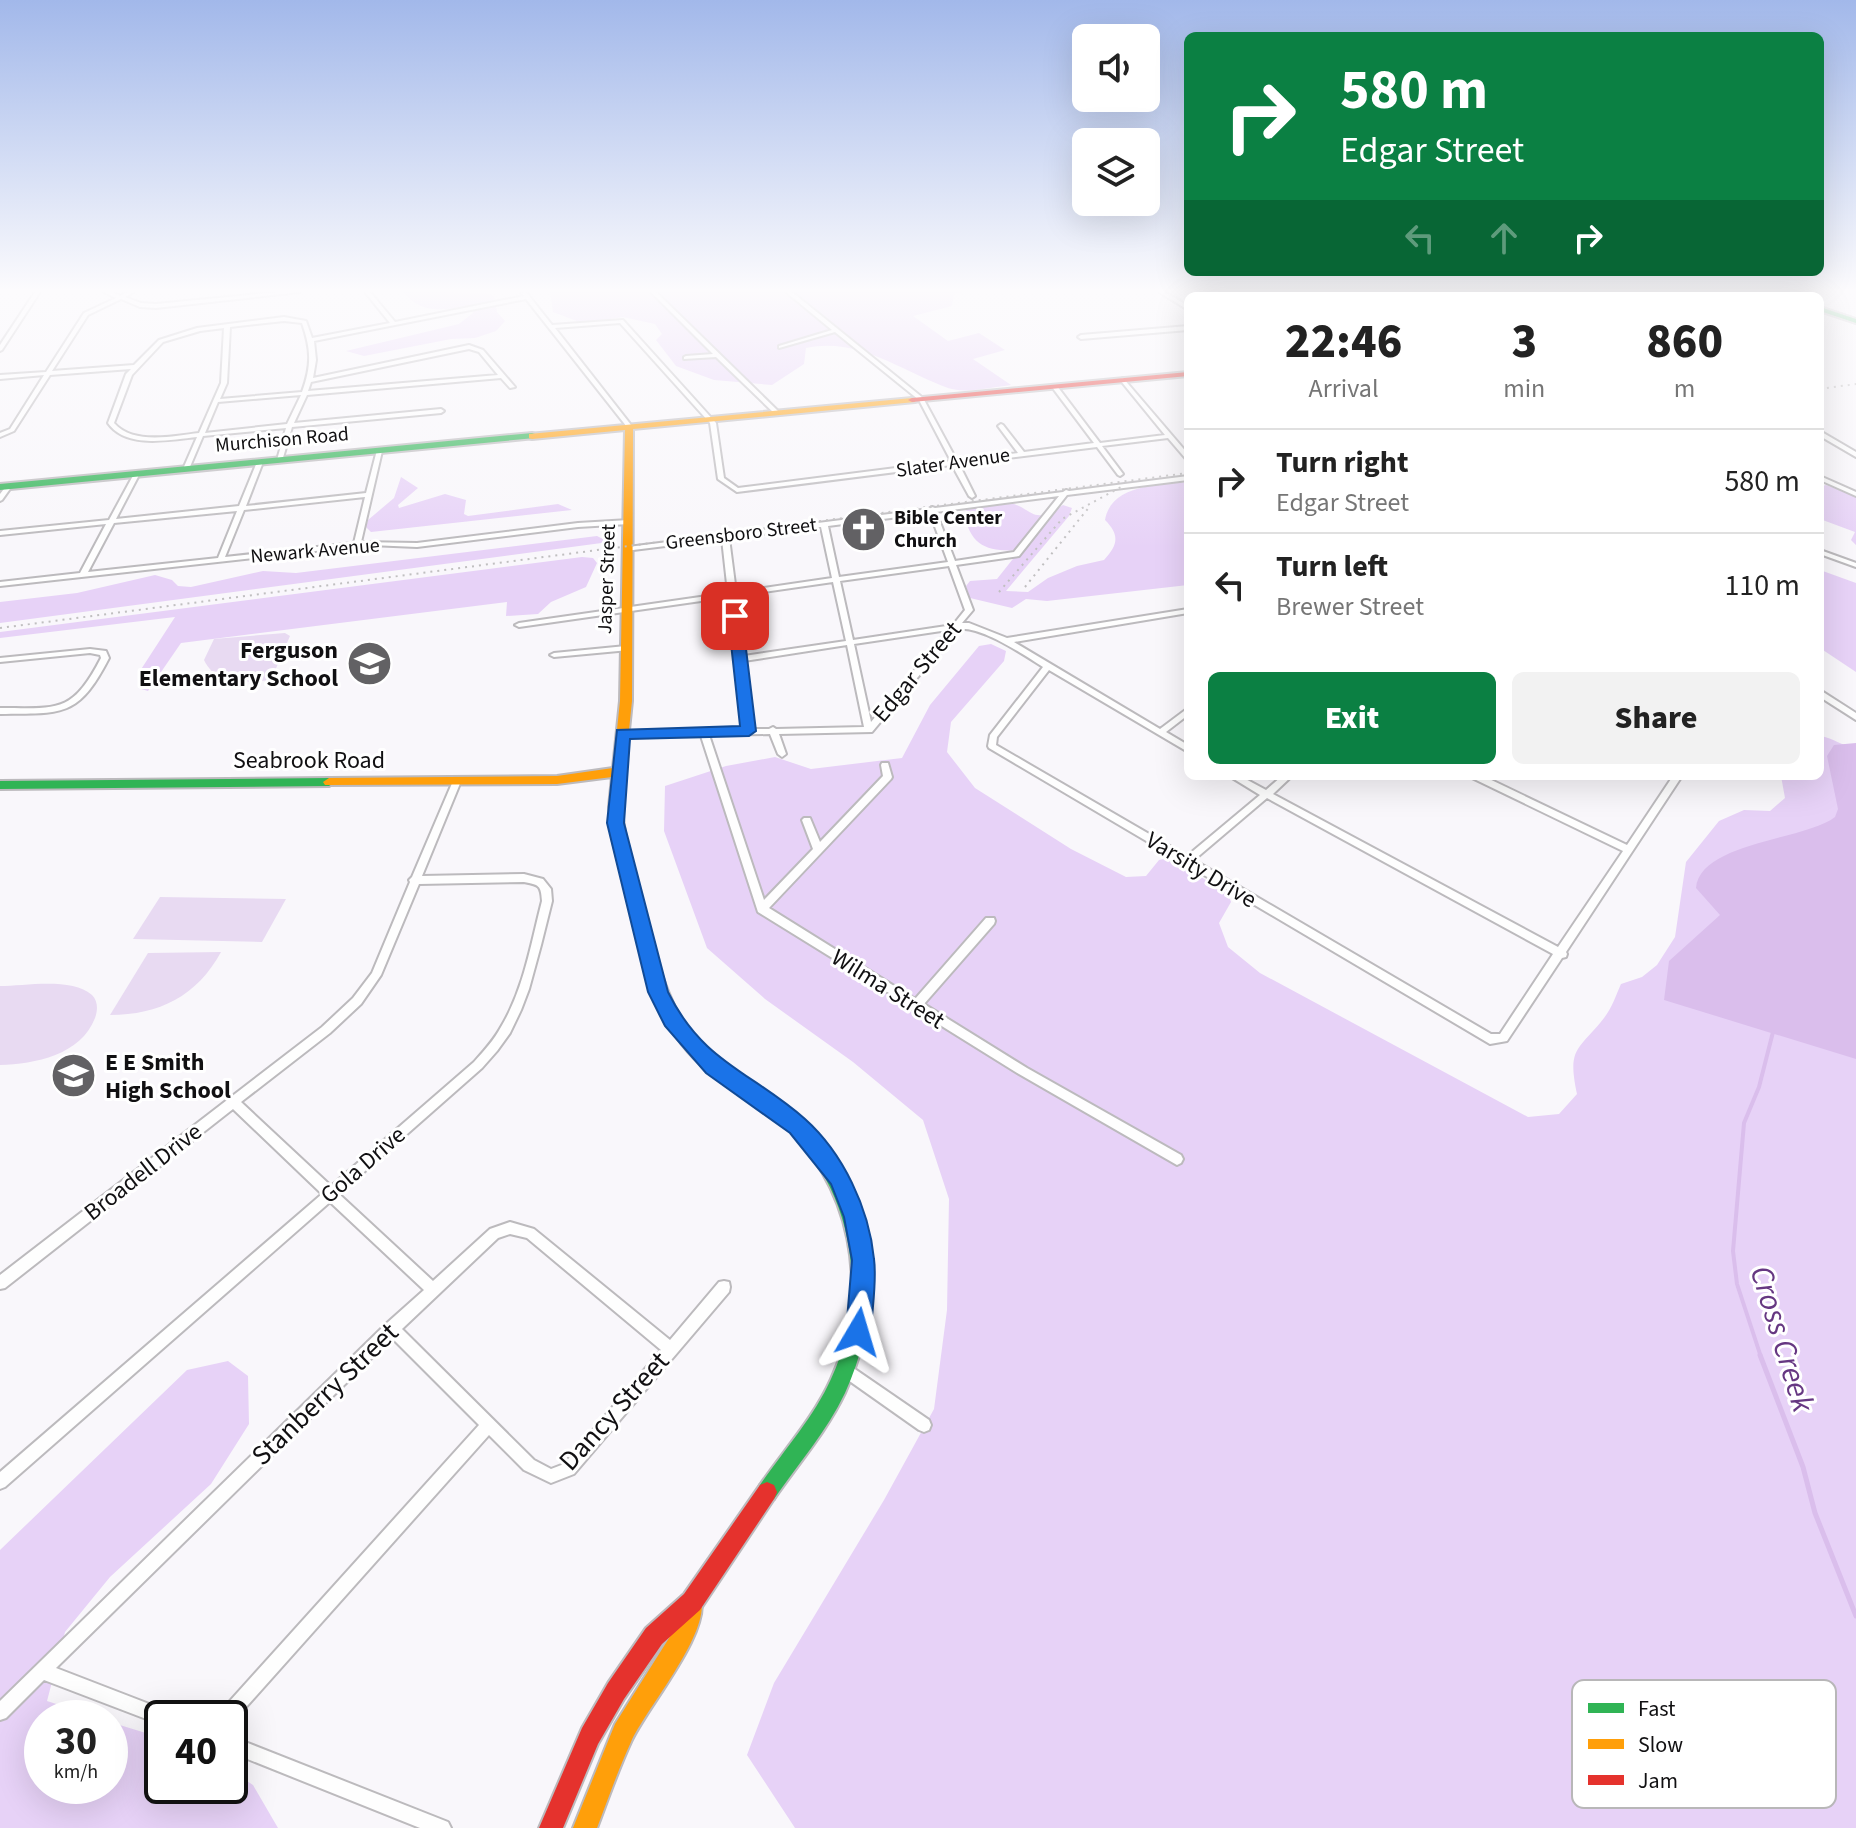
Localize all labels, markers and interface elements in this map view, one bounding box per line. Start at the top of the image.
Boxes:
map controls [1072,24,1160,216]
button: sound [1072,24,1160,112]
text: 580 m [1340,51,1488,130]
icon: right [1208,64,1312,168]
text: Edgar Street [1340,125,1524,176]
button: layers [1072,128,1160,216]
icon: left [1398,216,1442,260]
icon: ahead [1482,216,1526,260]
icon: right [1566,216,1610,260]
text: 22:46 [1285,308,1402,376]
text: 3 [1511,308,1537,376]
text: 860 [1646,308,1723,376]
text: Arrival [1309,370,1379,407]
text: min [1503,370,1545,407]
text: m [1674,370,1695,407]
street label: Murchison Road [214,420,350,460]
street label: Slater Avenue [894,441,1012,485]
text: Turn right [1276,441,1408,484]
icon: right [1208,459,1252,503]
text: 580 m [1724,460,1800,503]
text: Edgar Street [1276,484,1409,521]
place label: Bible Center Church [894,504,1002,555]
church icon: Bible Center Church [839,506,887,554]
street label: Greensboro Street [664,511,818,557]
street label: Jasper Street [591,523,623,635]
street label: Newark Avenue [249,531,381,571]
text: Turn left [1276,545,1388,588]
icon: left [1208,563,1252,607]
text: 110 m [1724,564,1800,607]
pin [701,582,769,650]
text: Brewer Street [1276,588,1424,625]
icon: arrive [713,594,757,638]
street label: Edgar Street [864,614,970,730]
place label: Ferguson Elementary School [139,633,338,696]
school or university icon: Ferguson Elementary School [345,640,393,688]
button: Exit [1208,672,1496,764]
button: Share [1512,672,1800,764]
street label: Seabrook Road [233,743,385,778]
street label: Varsity Drive [1139,823,1263,917]
street label: Wilma Street [825,940,951,1038]
place label: E E Smith High School [105,1045,231,1108]
school or university icon: E E Smith High School [50,1052,98,1100]
street label: Broadell Drive [77,1115,209,1229]
street label: Gola Drive [313,1118,413,1212]
water label: Cross Creek [1738,1260,1826,1419]
position arrow [816,1290,900,1374]
street label: Stanberry Street [242,1313,408,1475]
street label: Dancy Street [549,1342,679,1480]
legend [1572,1680,1836,1808]
text: Fast [1638,1693,1676,1725]
speed limit sign: 40 [144,1700,248,1804]
text: 30 [55,1713,97,1770]
text: Slow [1638,1729,1683,1761]
text: km/h [54,1758,98,1786]
text: Jam [1638,1765,1678,1797]

